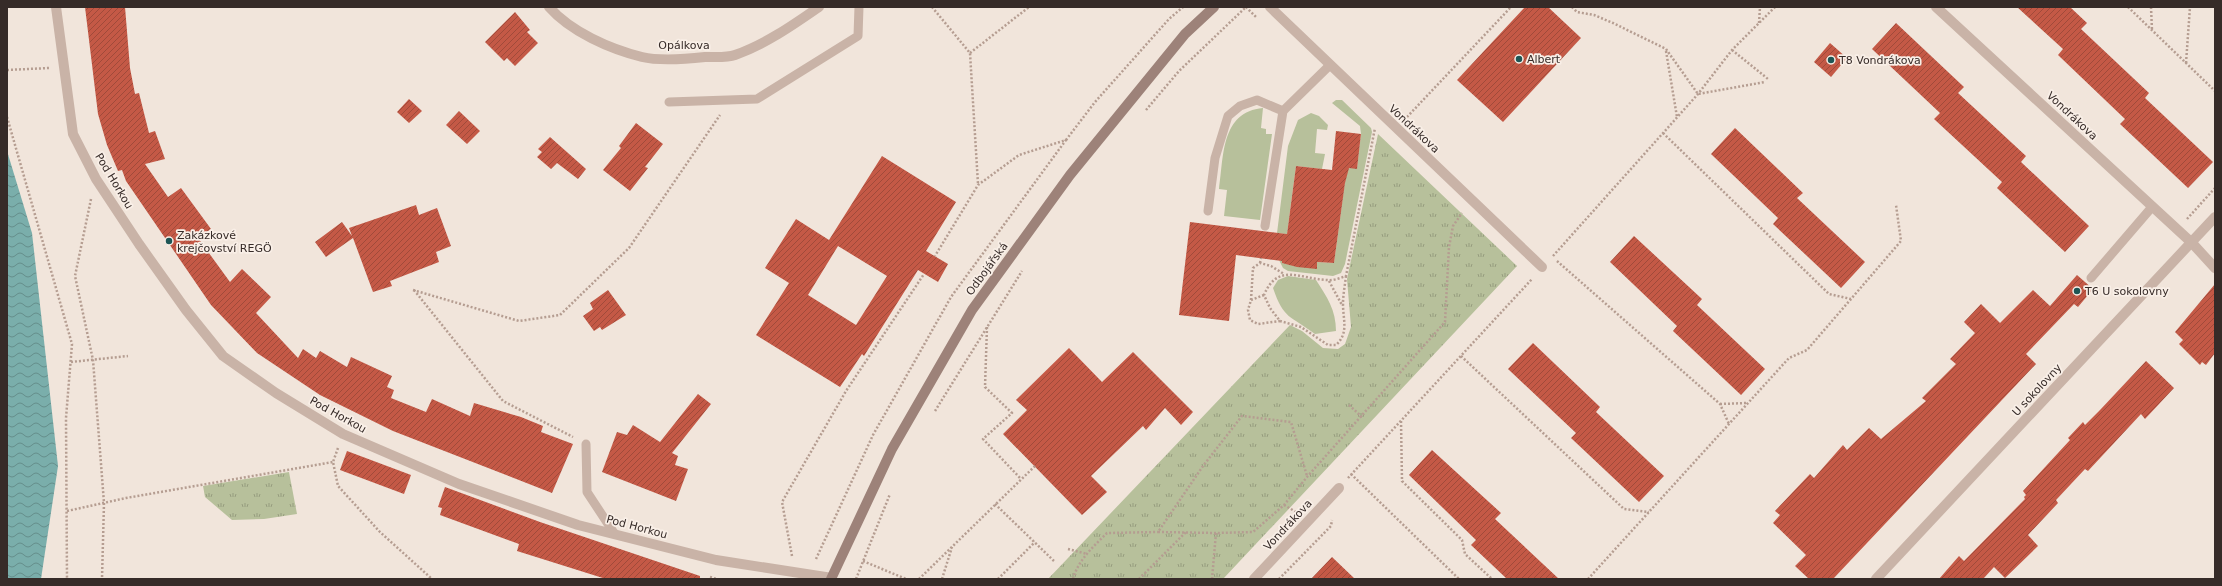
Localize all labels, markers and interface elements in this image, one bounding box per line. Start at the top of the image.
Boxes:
street label: Opálkova [658,39,710,52]
place label: Albert [1527,53,1561,66]
marker: Albert [1514,54,1524,64]
place label: T8 Vondrákova [1838,54,1921,67]
marker: T8 Vondrákova [1826,55,1836,65]
street label: Vondrákova [2044,89,2100,143]
street label: Vondrákova [1386,102,1442,156]
street label: Pod Horkou [92,151,136,211]
place label: Zakázkové krejčovství REGÖ [177,229,272,255]
marker: Zakázkové krejčovství REGÖ [164,236,174,246]
street label: Odbojářská [963,240,1011,298]
place label: T6 U sokolovny [2084,285,2169,298]
marker: T6 U sokolovny [2072,286,2082,296]
street label: U sokolovny [2010,361,2065,419]
street label: Pod Horkou [307,394,369,436]
street label: Vondrákova [1261,497,1315,553]
street label: Pod Horkou [605,513,669,541]

